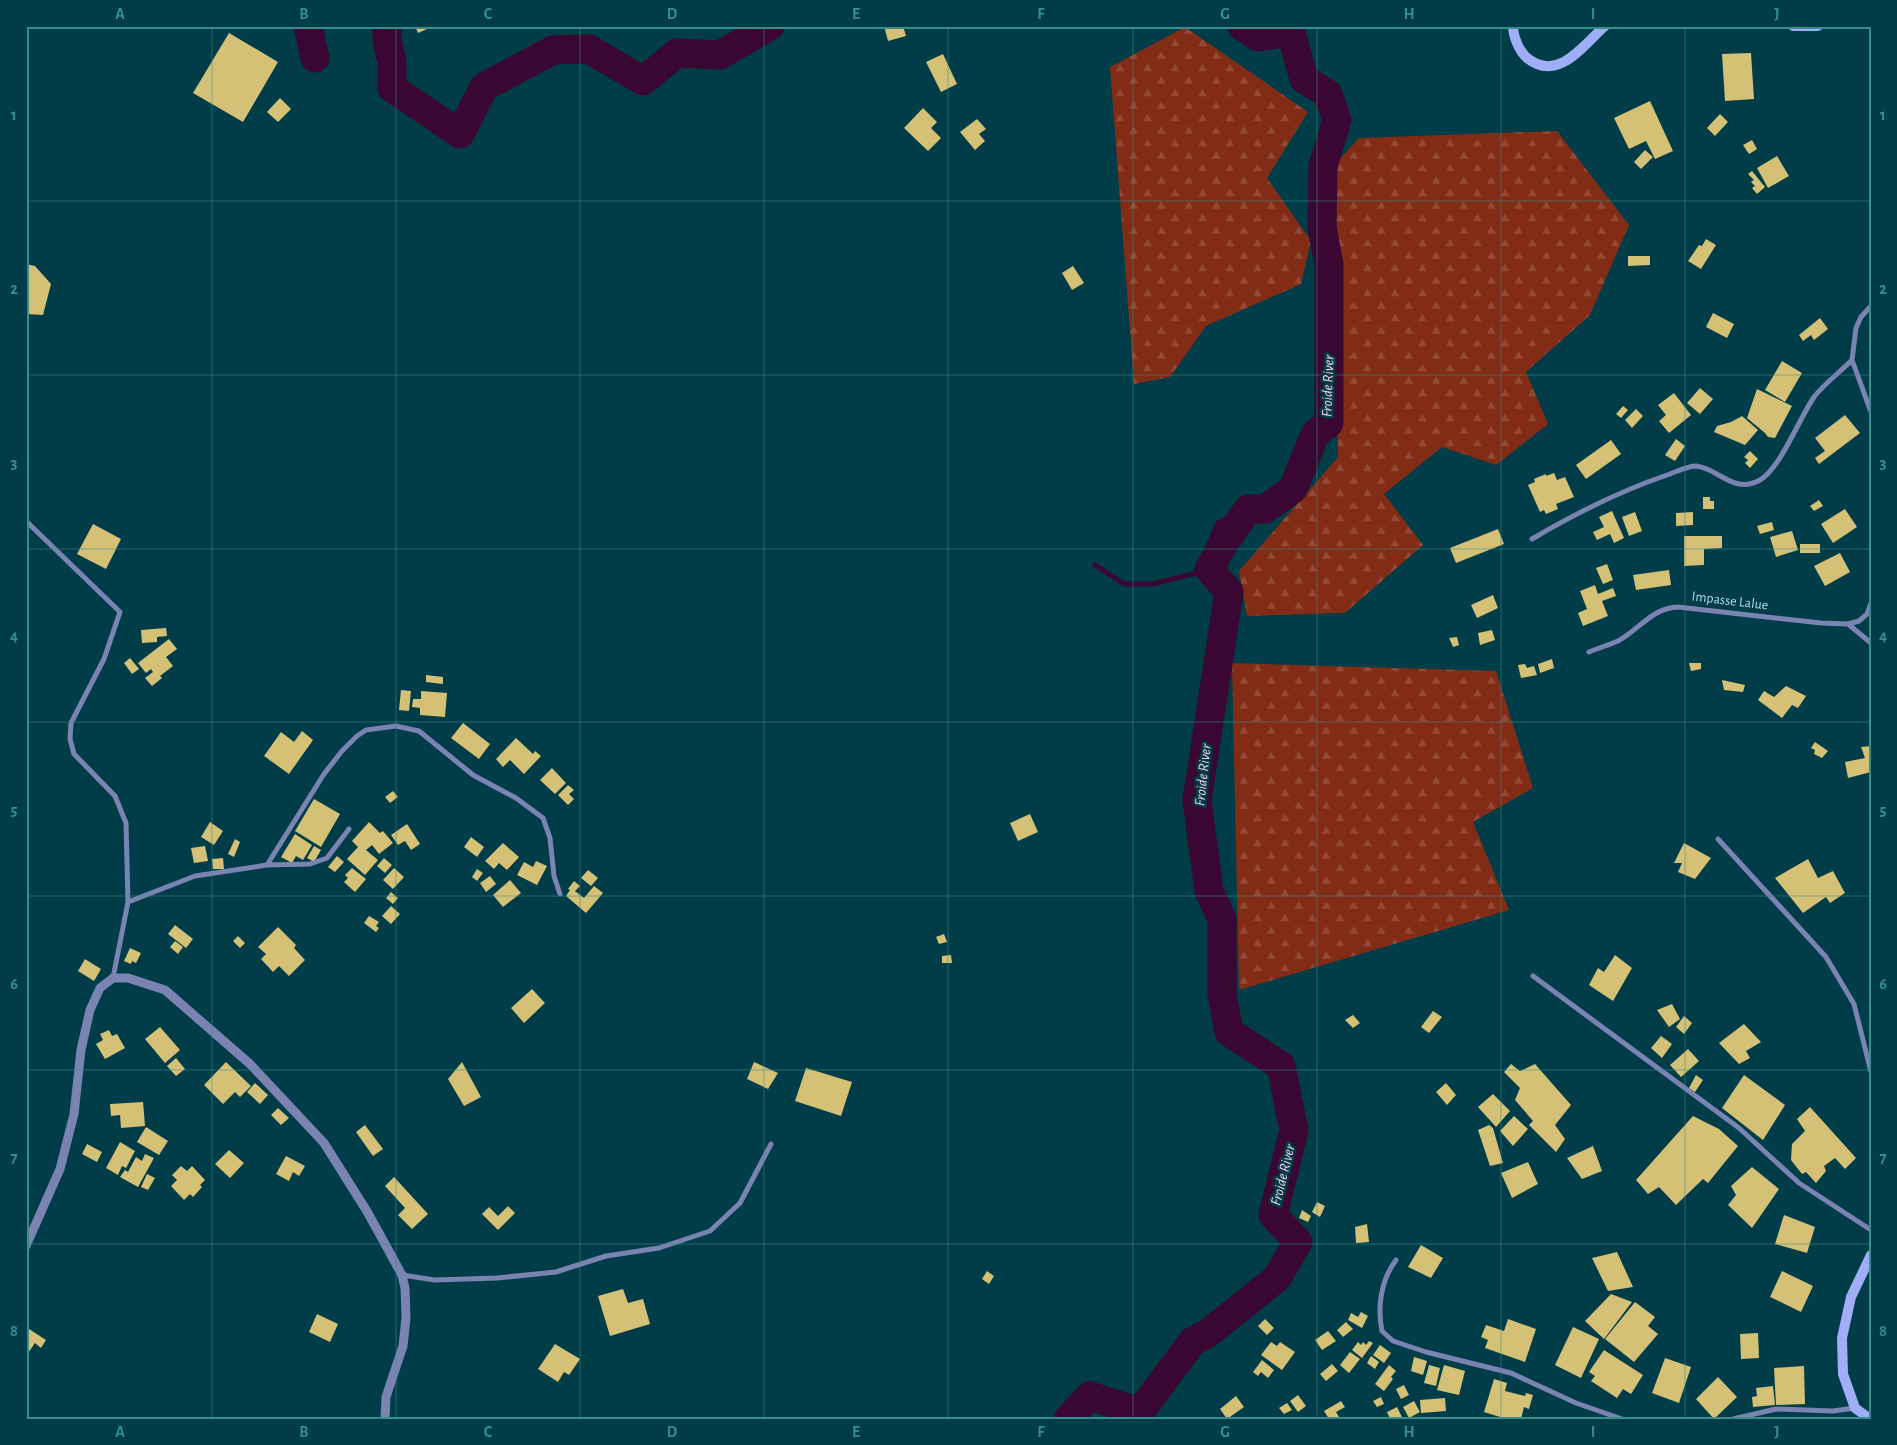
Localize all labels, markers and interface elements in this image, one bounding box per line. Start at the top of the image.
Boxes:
text: A [115,6,125,22]
text: B [299,6,309,22]
text: C [484,6,493,22]
text: D [667,6,678,22]
text: E [852,6,860,22]
text: F [1037,6,1045,22]
text: G [1220,6,1230,22]
text: H [1403,6,1415,22]
text: I [1591,6,1595,22]
text: J [1774,6,1780,22]
text: 1 [11,107,17,123]
text: 1 [1880,107,1886,123]
text: 2 [10,281,18,297]
text: 2 [1879,281,1887,297]
water label: Froide River [1319,354,1337,417]
text: 3 [11,455,18,471]
text: 3 [1880,455,1887,471]
street label: Impasse Lalue [1691,589,1769,613]
text: 4 [10,628,18,644]
text: 4 [1879,628,1887,644]
water label: Froide River [1192,742,1214,807]
text: 5 [11,802,18,818]
text: 5 [1880,802,1887,818]
text: 6 [10,976,18,992]
text: 6 [1879,976,1887,992]
water label: Froide River [1268,1142,1298,1207]
text: 7 [11,1150,18,1166]
text: 7 [1880,1150,1887,1166]
text: 8 [10,1323,18,1339]
text: 8 [1879,1323,1887,1339]
text: A [115,1424,125,1440]
text: B [299,1424,309,1440]
text: C [484,1424,493,1440]
text: D [667,1424,678,1440]
text: E [852,1424,860,1440]
text: F [1037,1424,1045,1440]
text: G [1220,1424,1230,1440]
text: H [1403,1424,1415,1440]
text: I [1591,1424,1595,1440]
text: J [1774,1424,1780,1440]

